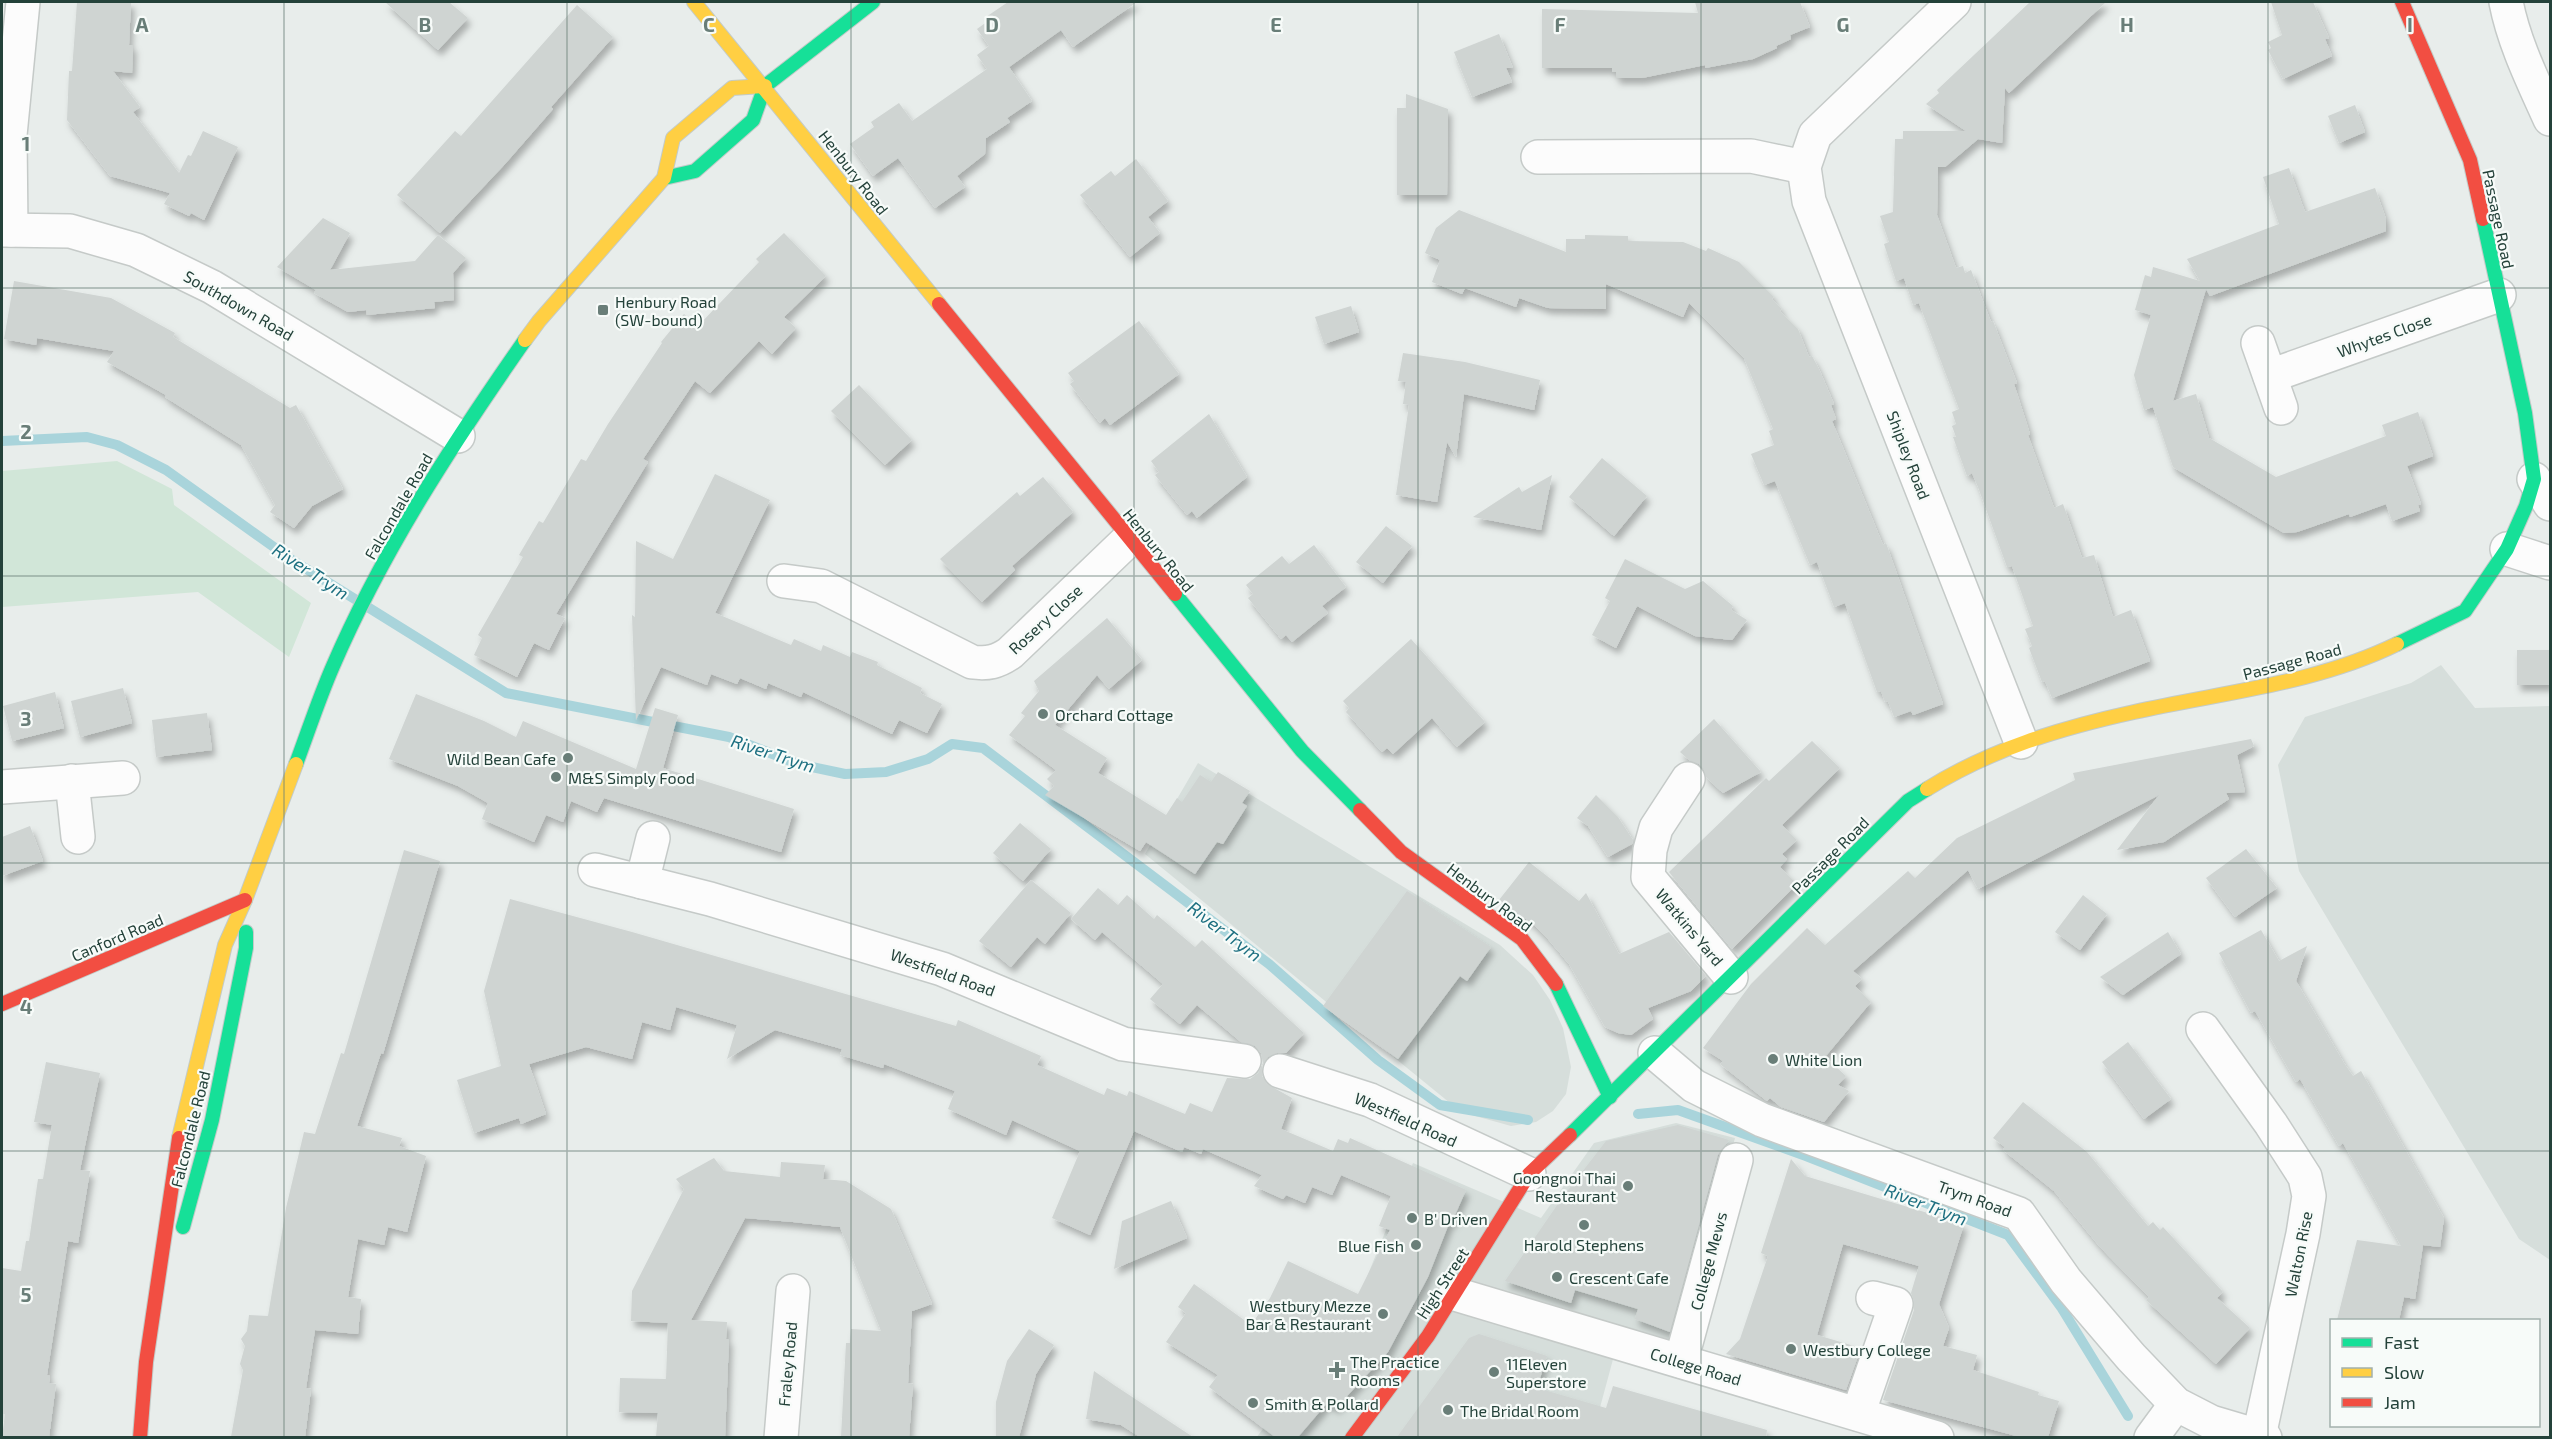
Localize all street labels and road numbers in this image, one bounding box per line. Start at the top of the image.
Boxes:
street label: Henbury Road [815,126,893,218]
street label: Passage Road [2479,168,2519,270]
street label: Southdown Road [181,266,297,344]
street label: Whytes Close [2334,309,2434,361]
street label: Shipley Road [1883,408,1935,502]
street label: Falcondale Road [360,449,436,563]
street label: Henbury Road [1120,504,1198,596]
street label: Rosery Close [1004,580,1086,658]
street label: Passage Road [2241,639,2343,683]
street label: Passage Road [1788,813,1872,897]
street label: Henbury Road [1444,859,1536,935]
street label: Watkins Yard [1652,885,1728,969]
street label: Canford Road [68,909,166,965]
street label: Westfield Road [888,944,998,1000]
street label: Falcondale Road [166,1069,214,1189]
street label: Westfield Road [1352,1088,1460,1150]
street label: Trym Road [1936,1176,2014,1220]
street label: Walton Rise [2280,1209,2316,1299]
street label: College Mews [1686,1210,1730,1312]
street label: High Street [1412,1244,1472,1322]
street label: Fraley Road [774,1321,800,1407]
street label: College Road [1648,1343,1744,1389]

